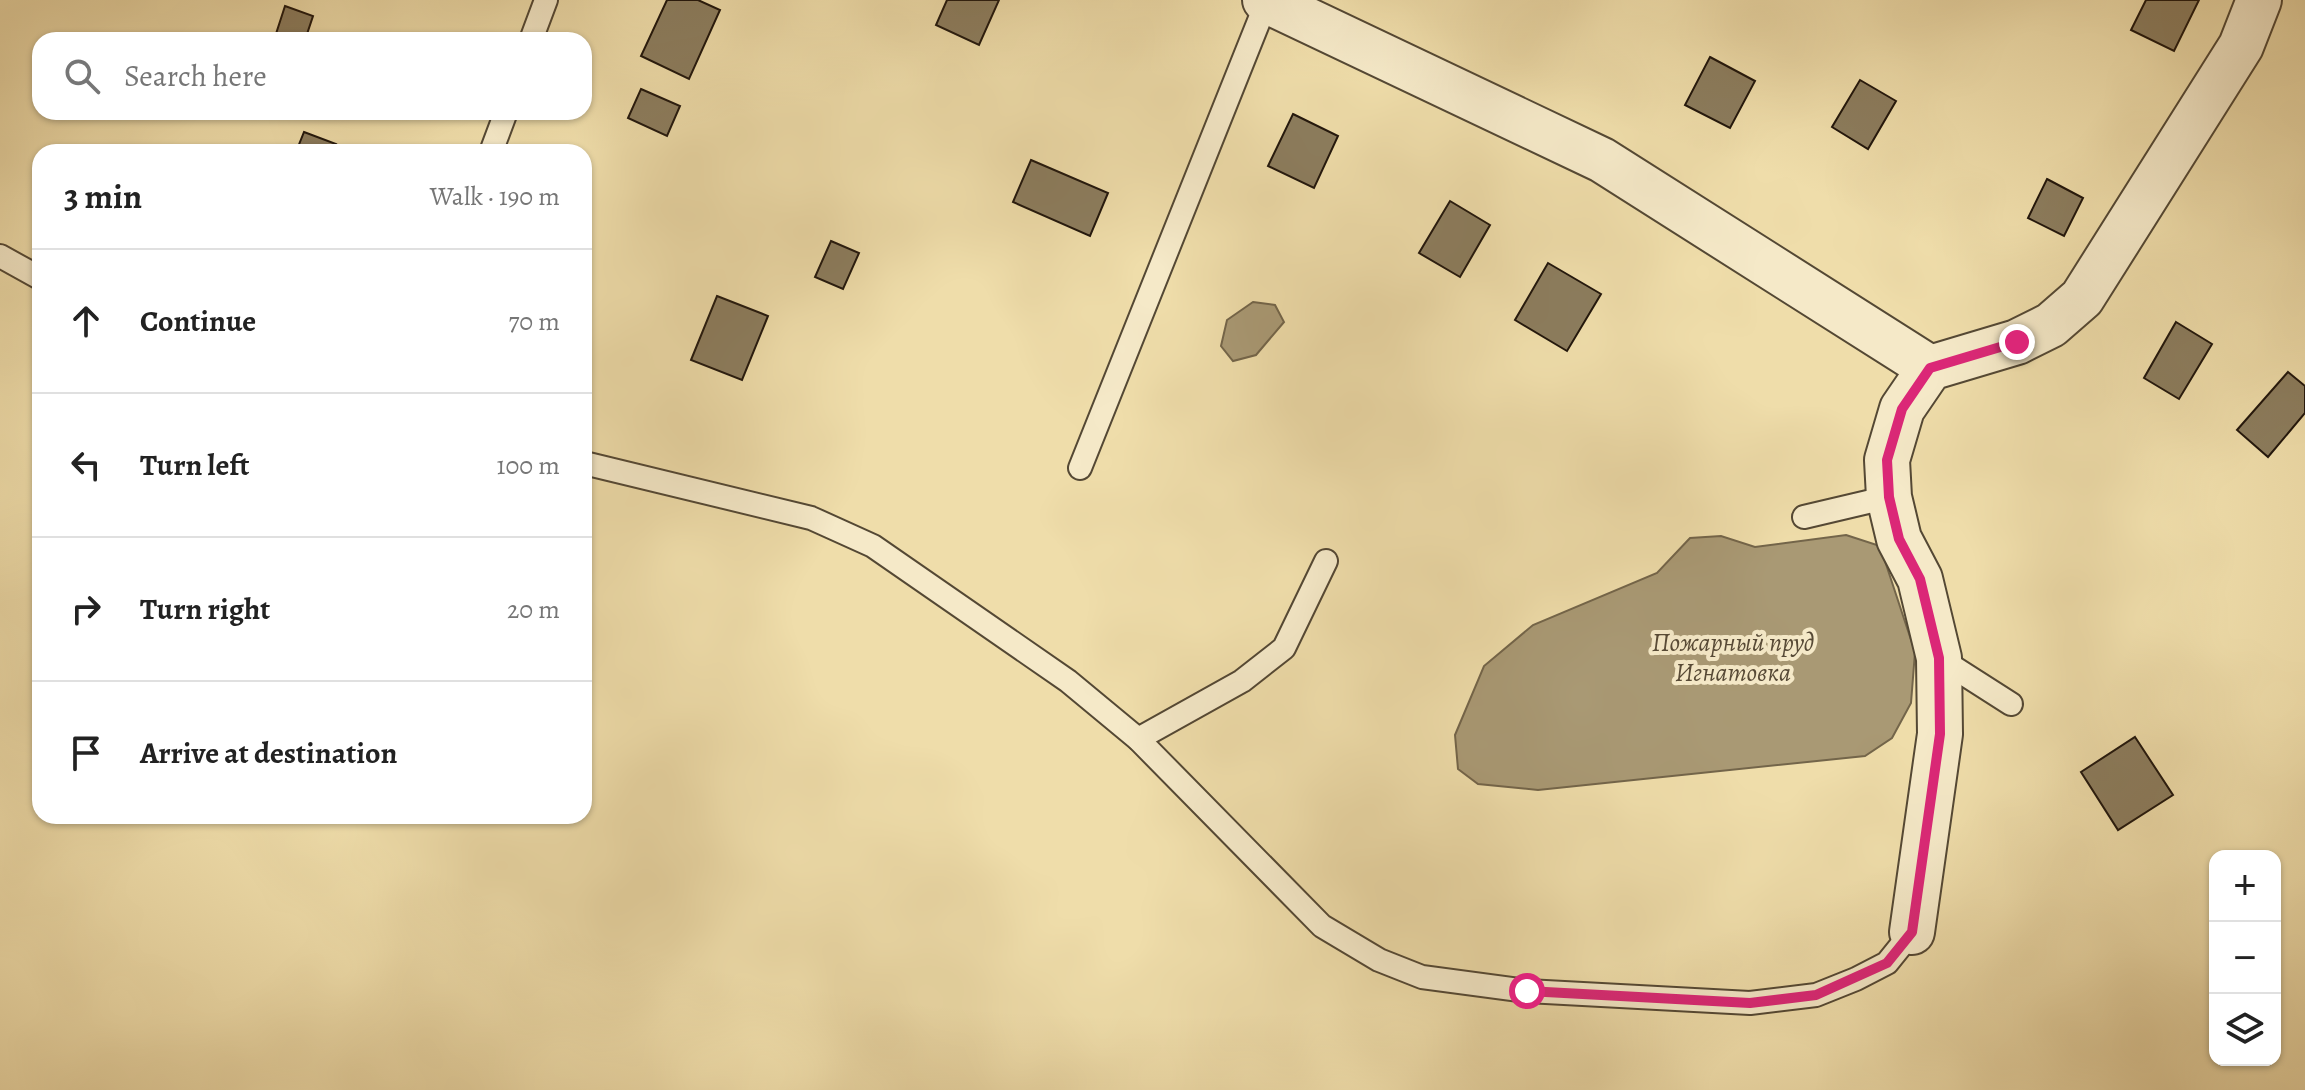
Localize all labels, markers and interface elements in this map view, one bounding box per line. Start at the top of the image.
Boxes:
search box [32,32,592,120]
icon: search [60,54,104,98]
text: Search here [124,56,267,96]
text: 3 min [64,173,142,220]
text: Walk · 190 m [430,179,560,214]
icon: ahead [64,299,108,343]
text: Continue [140,301,256,341]
text: 70 m [508,304,560,339]
route end [1999,324,2035,360]
icon: left [64,443,108,487]
text: Turn left [140,445,249,485]
text: 100 m [497,448,560,483]
icon: right [64,587,108,631]
text: Turn right [140,589,270,629]
text: 20 m [507,592,560,627]
water label: Пожарный пруд Игнатовка [1652,625,1814,690]
icon: arrive [64,731,108,775]
text: Arrive at destination [140,733,397,773]
map controls [2209,850,2281,1066]
button: + [2209,850,2281,922]
button: − [2209,922,2281,994]
route start [1509,973,1545,1009]
button: layers [2209,994,2281,1066]

